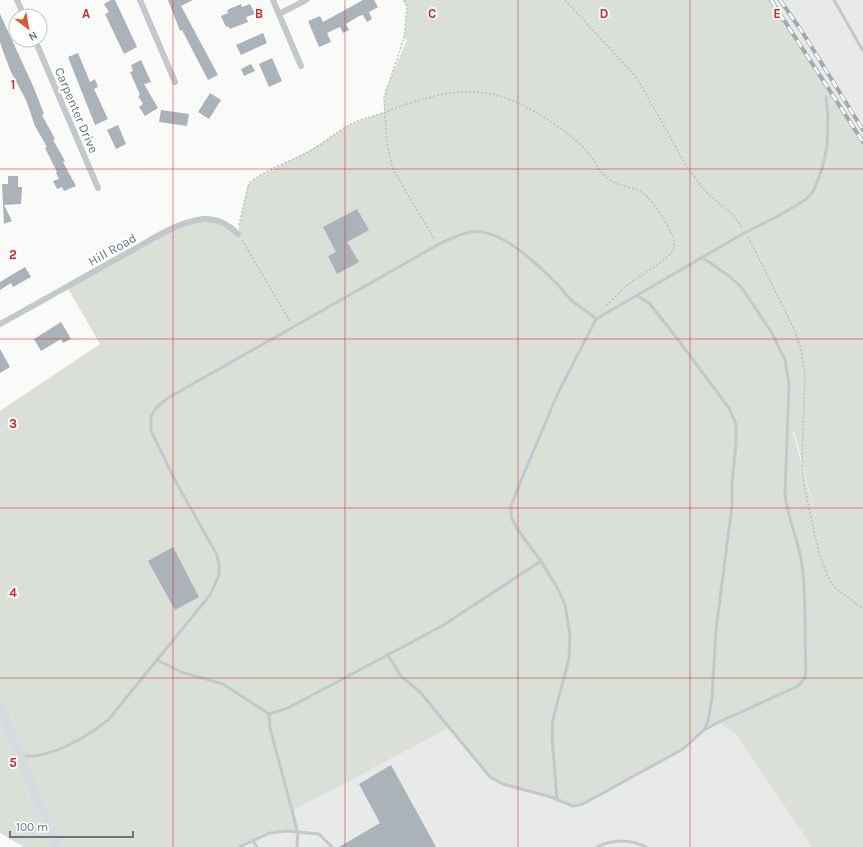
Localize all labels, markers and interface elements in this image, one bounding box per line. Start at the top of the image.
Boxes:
text: A [82,6,90,21]
text: B [255,6,263,21]
text: C [428,6,436,21]
text: D [600,6,609,21]
text: E [773,6,781,21]
north arrow [8,8,48,48]
text: N [26,29,40,44]
street label: Carpenter Drive [52,65,101,156]
text: 1 [11,77,15,92]
street label: Hill Road [85,230,139,269]
text: 2 [9,247,17,262]
text: 3 [9,416,17,431]
text: 4 [9,585,17,600]
text: 5 [9,755,17,770]
scale bar [10,813,133,839]
text: 100 m [16,820,48,834]

